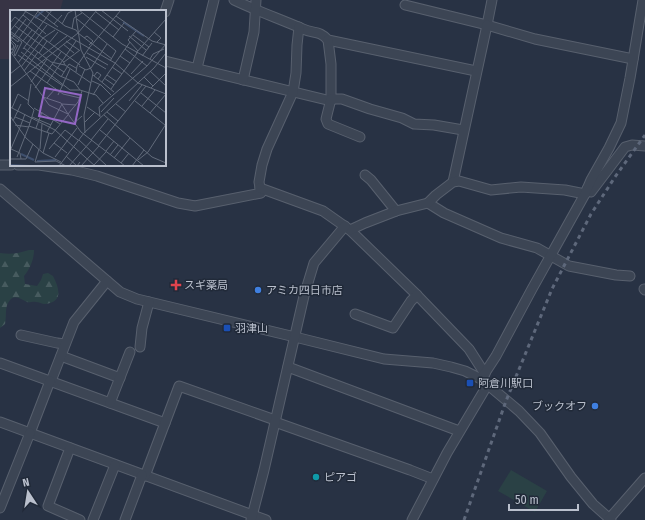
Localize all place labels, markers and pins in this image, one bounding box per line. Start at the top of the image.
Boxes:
place label: スギ薬局 [184,279,228,292]
marker: スギ薬局 [171,280,181,290]
place label: アミカ四日市店 [266,284,343,297]
marker: アミカ四日市店 [253,285,263,295]
place label: 羽津山 [235,322,268,335]
marker: 羽津山 [222,323,232,333]
place label: 阿倉川駅口 [478,377,533,390]
marker: 阿倉川駅口 [465,378,475,388]
place label: ブックオフ [532,400,587,413]
marker: ブックオフ [590,401,600,411]
place label: ピアゴ [324,471,357,484]
marker: ピアゴ [311,472,321,482]

